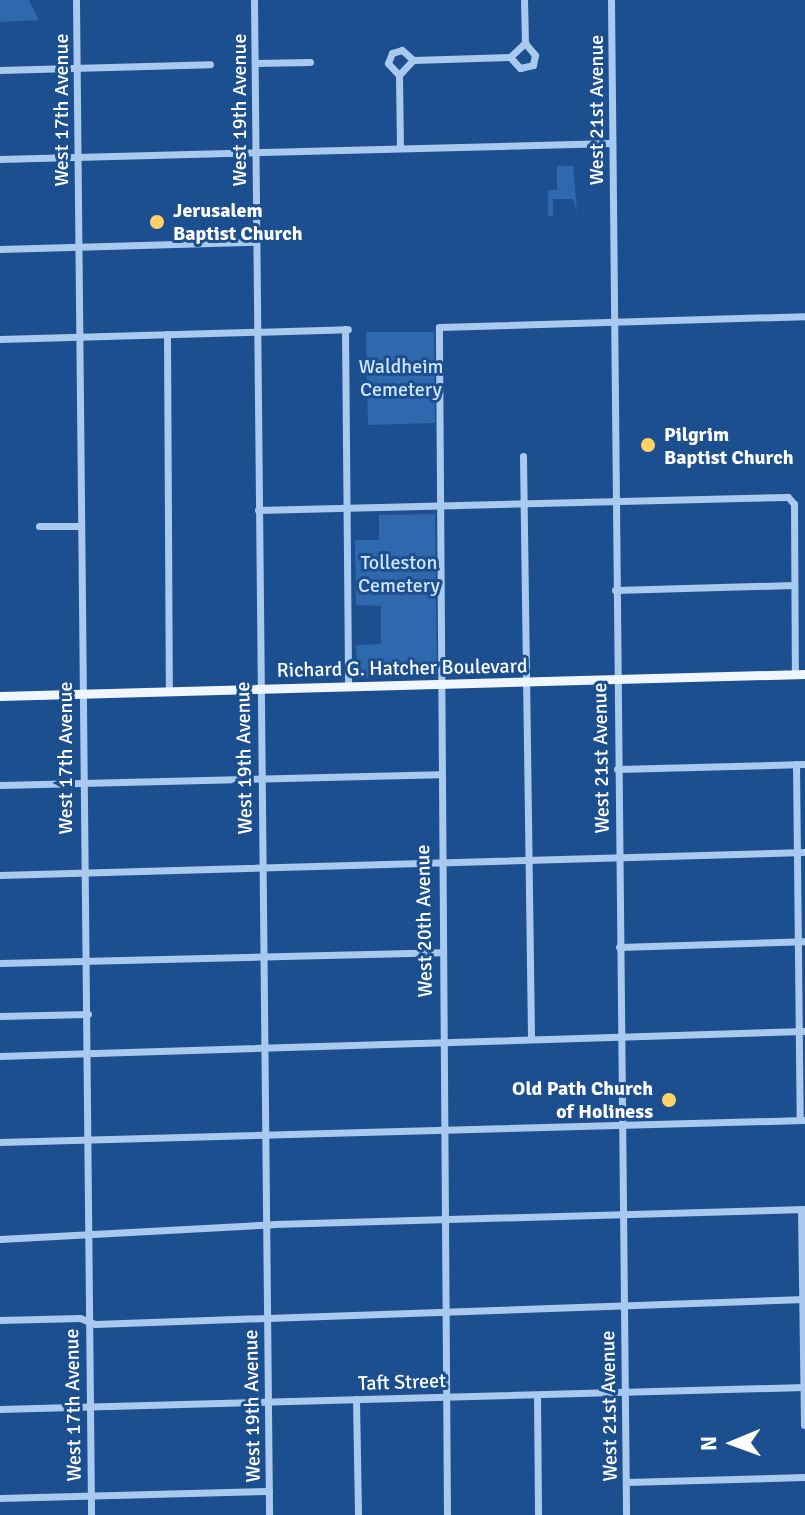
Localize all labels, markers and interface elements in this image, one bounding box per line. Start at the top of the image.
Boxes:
street label: West 17th Avenue [49,34,73,186]
street label: West 19th Avenue [227,34,251,186]
street label: West 21st Avenue [584,35,608,185]
place label: Jerusalem Baptist Church [173,198,303,245]
marker: Jerusalem Baptist Church [148,213,166,231]
park label: Waldheim Cemetery [358,354,444,401]
place label: Pilgrim Baptist Church [664,422,794,469]
marker: Pilgrim Baptist Church [639,436,657,454]
park label: Tolleston Cemetery [358,550,440,597]
street label: Richard G. Hatcher Boulevard [276,654,528,682]
street label: West 19th Avenue [231,681,257,835]
street label: West 17th Avenue [53,682,77,834]
street label: West 21st Avenue [588,682,614,834]
street label: West 20th Avenue [411,844,437,998]
place label: Old Path Church of Holiness [512,1076,653,1123]
marker: Old Path Church of Holiness [660,1091,678,1109]
street label: West 17th Avenue [60,1328,86,1482]
street label: West 19th Avenue [239,1329,265,1483]
street label: West 21st Avenue [596,1330,622,1482]
street label: Taft Street [358,1368,446,1396]
north arrow [693,1403,773,1483]
text: N [695,1436,722,1451]

